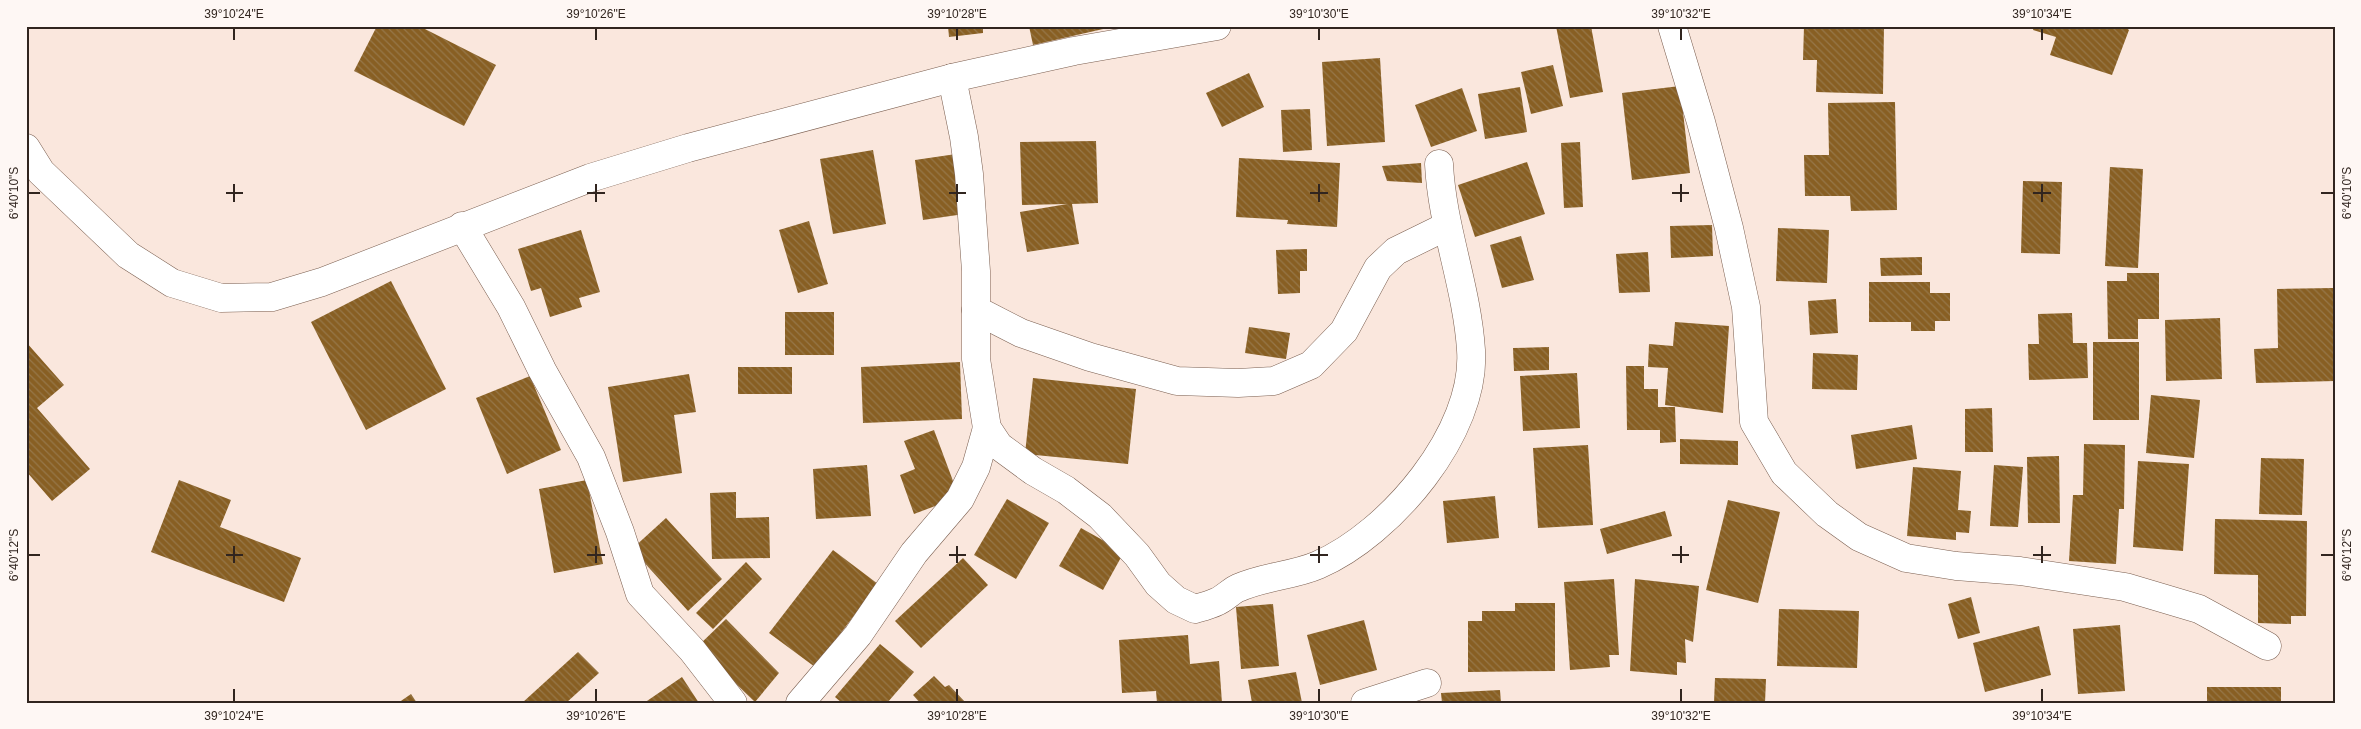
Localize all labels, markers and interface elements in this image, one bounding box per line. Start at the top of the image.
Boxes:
text: 39°10'24"E [204,7,264,21]
text: 39°10'26"E [566,7,626,21]
text: 39°10'28"E [927,7,987,21]
text: 39°10'30"E [1289,7,1349,21]
text: 39°10'32"E [1651,7,1711,21]
text: 39°10'34"E [2012,7,2072,21]
text: 6°40'10"S [7,167,21,219]
text: 6°40'10"S [2340,167,2354,219]
text: 6°40'12"S [7,529,21,581]
text: 6°40'12"S [2340,529,2354,581]
text: 39°10'24"E [204,709,264,723]
text: 39°10'26"E [566,709,626,723]
text: 39°10'28"E [927,709,987,723]
text: 39°10'30"E [1289,709,1349,723]
text: 39°10'32"E [1651,709,1711,723]
text: 39°10'34"E [2012,709,2072,723]

